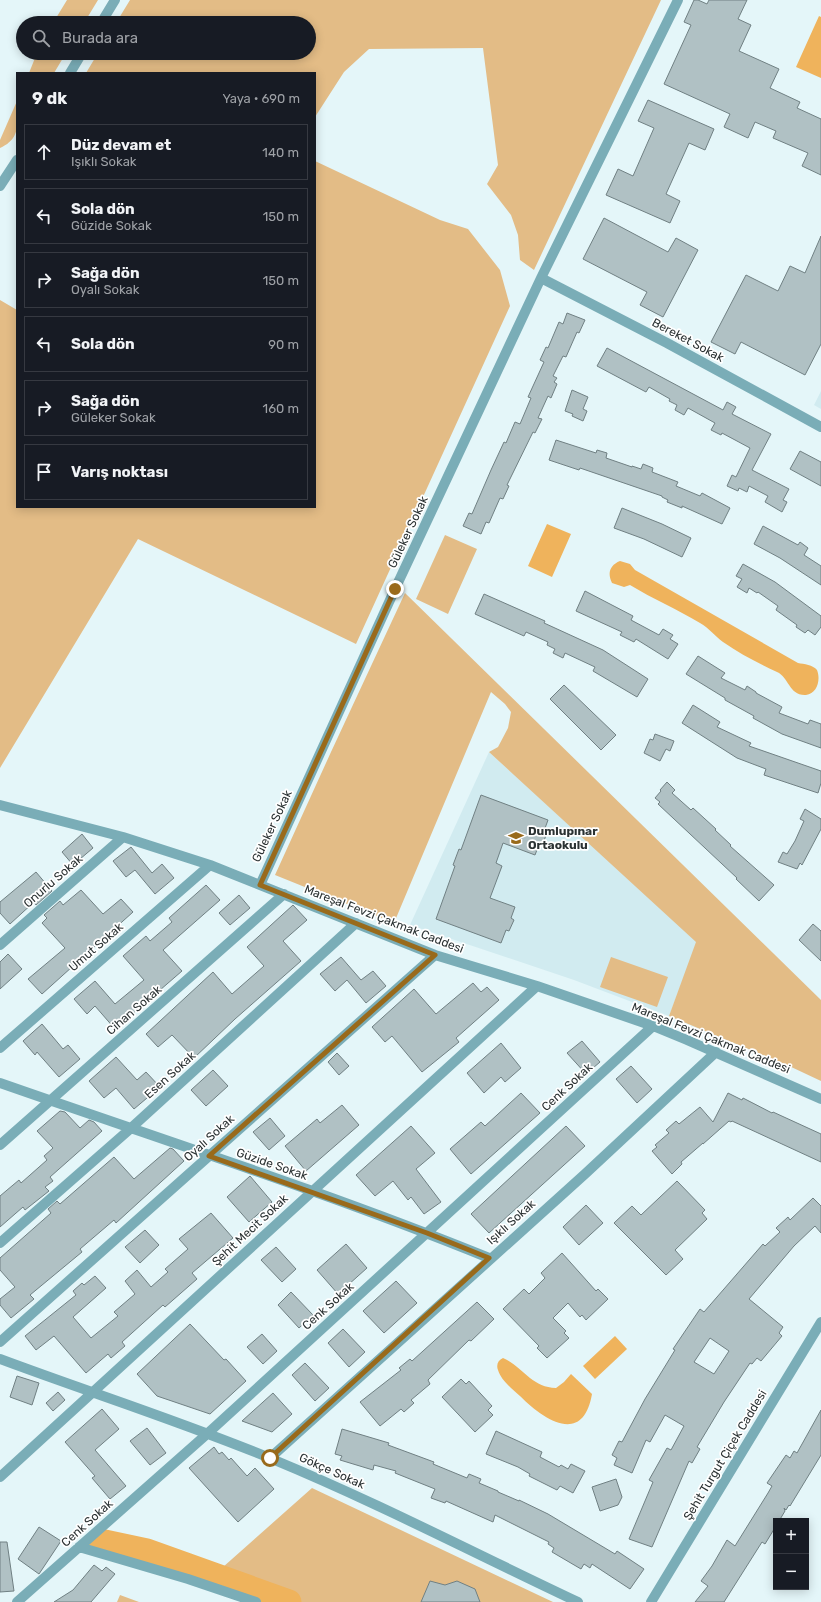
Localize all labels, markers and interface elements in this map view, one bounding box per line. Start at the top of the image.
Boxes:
search box [16,16,316,60]
icon: search [30,27,52,49]
text: Burada ara [62,29,138,47]
text: 9 dk [32,88,67,108]
text: Yaya · 690 m [223,91,300,106]
text: Düz devam et [71,136,171,154]
icon: ahead [33,141,55,163]
text: 140 m [262,145,299,160]
text: Işıklı Sokak [71,154,137,169]
text: Sola dön [71,200,135,218]
icon: left [33,205,55,227]
text: 150 m [263,209,299,224]
text: Güzide Sokak [71,218,152,233]
text: Sağa dön [71,264,140,282]
icon: right [33,269,55,291]
text: 150 m [263,273,299,288]
text: Oyalı Sokak [71,282,139,297]
street label: Bereket Sokak [650,315,727,365]
icon: left [33,333,55,355]
text: Sola dön [71,335,135,353]
text: 90 m [268,337,299,352]
text: Sağa dön [71,392,140,410]
icon: right [33,397,55,419]
text: 160 m [263,401,299,416]
text: Güleker Sokak [71,410,156,425]
icon: arrive [33,461,55,483]
text: Varış noktası [71,463,168,481]
street label: Güleker Sokak [385,493,431,570]
route end [386,580,404,598]
street label: Güleker Sokak [249,787,295,864]
place label: Dumlupınar Ortaokulu [528,824,598,852]
school or university icon: Dumlupınar Ortaokulu [507,829,525,847]
street label: Onurlu Sokak [21,851,86,910]
street label: Mareşal Fevzi Çakmak Caddesi [302,882,466,956]
street label: Umut Sokak [66,919,127,974]
street label: Cihan Sokak [104,982,165,1038]
street label: Mareşal Fevzi Çakmak Caddesi [630,1000,792,1076]
street label: Esen Sokak [142,1048,199,1101]
street label: Cenk Sokak [539,1059,596,1114]
street label: Oyalı Sokak [181,1111,238,1164]
street label: Güzide Sokak [235,1145,310,1183]
street label: Şehit Mecit Sokak [209,1191,291,1269]
street label: Işıklı Sokak [484,1196,539,1247]
street label: Cenk Sokak [299,1279,357,1333]
street label: Şehit Turgut Çiçek Caddesi [681,1387,769,1523]
route start [261,1449,279,1467]
street label: Gökçe Sokak [297,1450,368,1492]
street label: Cenk Sokak [58,1496,116,1550]
map controls [773,1518,809,1590]
button: + [773,1518,809,1554]
button: − [773,1554,809,1590]

